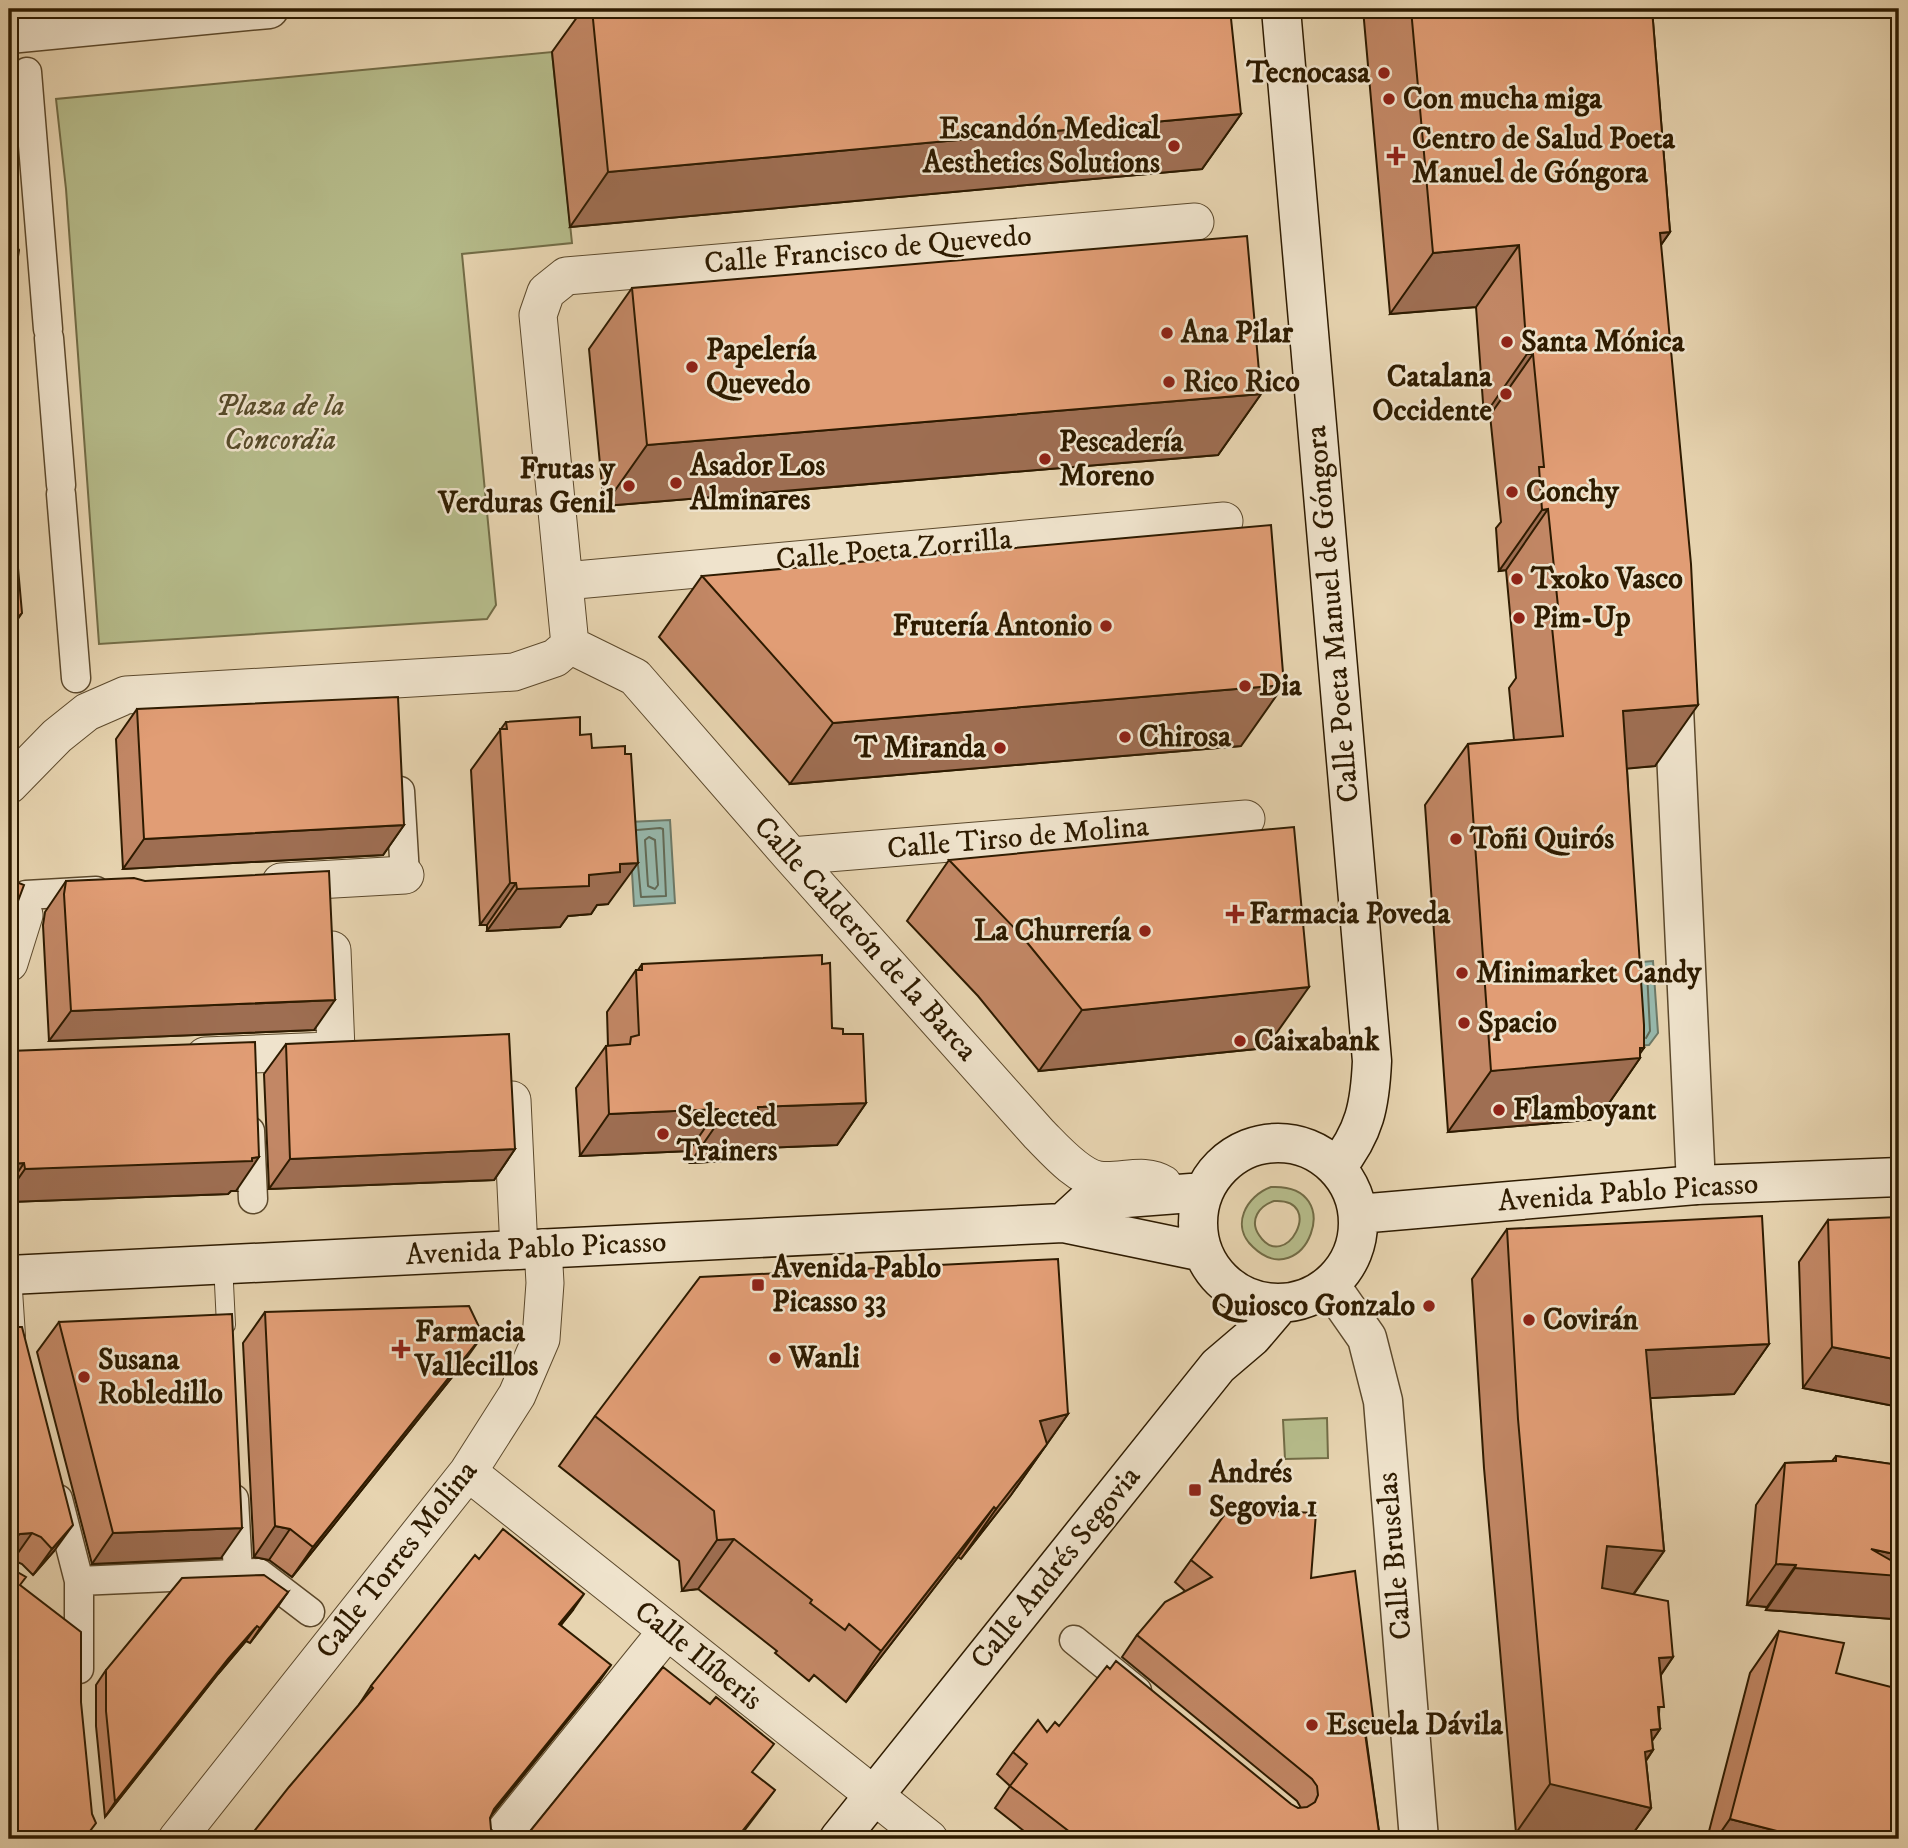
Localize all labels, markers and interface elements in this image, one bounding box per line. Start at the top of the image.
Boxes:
place label: Tecnocasa [1245,55,1371,92]
marker: Tecnocasa [1376,65,1392,81]
place label: Con mucha miga [1403,81,1603,118]
marker: Con mucha miga [1381,91,1397,107]
place label: Escandón Medical Aesthetics Solutions [922,111,1161,182]
place label: Centro de Salud Poeta Manuel de Góngora [1412,121,1676,192]
marker: Escandón Medical Aesthetics Solutions [1166,138,1182,154]
marker: Centro de Salud Poeta Manuel de Góngora [1386,146,1406,166]
street label: Calle Francisco de Quevedo [703,217,1033,283]
place label: Ana Pilar [1180,315,1294,352]
place label: Santa Mónica [1521,324,1686,361]
marker: Ana Pilar [1159,325,1175,341]
place label: Papelería Quevedo [706,332,818,403]
marker: Santa Mónica [1499,334,1515,350]
marker: Papelería Quevedo [684,359,700,375]
place label: Catalana Occidente [1372,359,1493,430]
place label: Rico Rico [1183,364,1300,401]
marker: Rico Rico [1161,374,1177,390]
marker: Catalana Occidente [1498,386,1514,402]
park label: Plaza de la Concordia [215,388,345,459]
place label: Pescadería Moreno [1059,424,1184,495]
street label: Calle Poeta Manuel de Góngora [1298,424,1368,804]
place label: Asador Los Alminares [689,448,825,519]
place label: Frutas y Verduras Genil [437,451,616,522]
marker: Pescadería Moreno [1037,451,1053,467]
place label: Conchy [1526,474,1620,511]
marker: Asador Los Alminares [668,475,684,491]
marker: Frutas y Verduras Genil [621,478,637,494]
marker: Conchy [1504,484,1520,500]
street label: Calle Poeta Zorrilla [774,521,1014,579]
place label: Txoko Vasco [1530,561,1683,598]
marker: Txoko Vasco [1509,571,1525,587]
place label: Pim-Up [1533,600,1631,637]
place label: Frutería Antonio [893,608,1092,645]
marker: Pim-Up [1511,610,1527,626]
marker: Frutería Antonio [1098,618,1114,634]
place label: Dia [1259,668,1303,705]
marker: Dia [1237,678,1253,694]
place label: Chirosa [1139,719,1232,756]
marker: Chirosa [1117,729,1133,745]
place label: T Miranda [853,730,987,767]
marker: T Miranda [992,740,1008,756]
street label: Calle Tirso de Molina [886,808,1151,868]
street label: Calle Calderón de la Barca [745,809,985,1069]
place label: Toñi Quirós [1469,821,1614,858]
marker: Toñi Quirós [1448,831,1464,847]
place label: Farmacia Poveda [1249,896,1451,933]
marker: Farmacia Poveda [1227,906,1243,922]
place label: La Churrería [974,913,1132,950]
marker: La Churrería [1137,923,1153,939]
place label: Minimarket Candy [1476,955,1702,992]
marker: Minimarket Candy [1454,965,1470,981]
place label: Spacio [1478,1005,1557,1042]
marker: Spacio [1456,1015,1472,1031]
place label: Caixabank [1254,1023,1380,1060]
marker: Caixabank [1232,1033,1248,1049]
place label: Flamboyant [1513,1092,1657,1129]
place label: Selected Trainers [676,1099,777,1170]
marker: Flamboyant [1491,1102,1507,1118]
marker: Selected Trainers [655,1126,671,1142]
street label: Avenida Pablo Picasso [1496,1165,1760,1221]
street label: Avenida Pablo Picasso [405,1224,667,1274]
place label: Avenida Pablo Picasso 33 [771,1250,941,1321]
marker: Avenida Pablo Picasso 33 [750,1277,766,1293]
place label: Quiosco Gonzalo [1211,1288,1415,1325]
marker: Quiosco Gonzalo [1421,1298,1437,1314]
place label: Covirán [1543,1302,1638,1339]
marker: Covirán [1521,1312,1537,1328]
place label: Farmacia Vallecillos [414,1314,538,1385]
place label: Wanli [788,1340,860,1377]
marker: Farmacia Vallecillos [393,1341,409,1357]
place label: Susana Robledillo [98,1342,223,1413]
marker: Wanli [767,1350,783,1366]
marker: Susana Robledillo [76,1369,92,1385]
street label: Calle Torres Molina [308,1453,486,1666]
place label: Andrés Segovia 1 [1208,1455,1318,1526]
street label: Calle Andrés Segovia [963,1459,1149,1677]
street label: Calle Bruselas [1369,1471,1421,1641]
marker: Andrés Segovia 1 [1187,1482,1203,1498]
street label: Calle Ilíberis [627,1593,769,1719]
place label: Escuela Dávila [1326,1707,1504,1744]
marker: Escuela Dávila [1304,1717,1320,1733]

